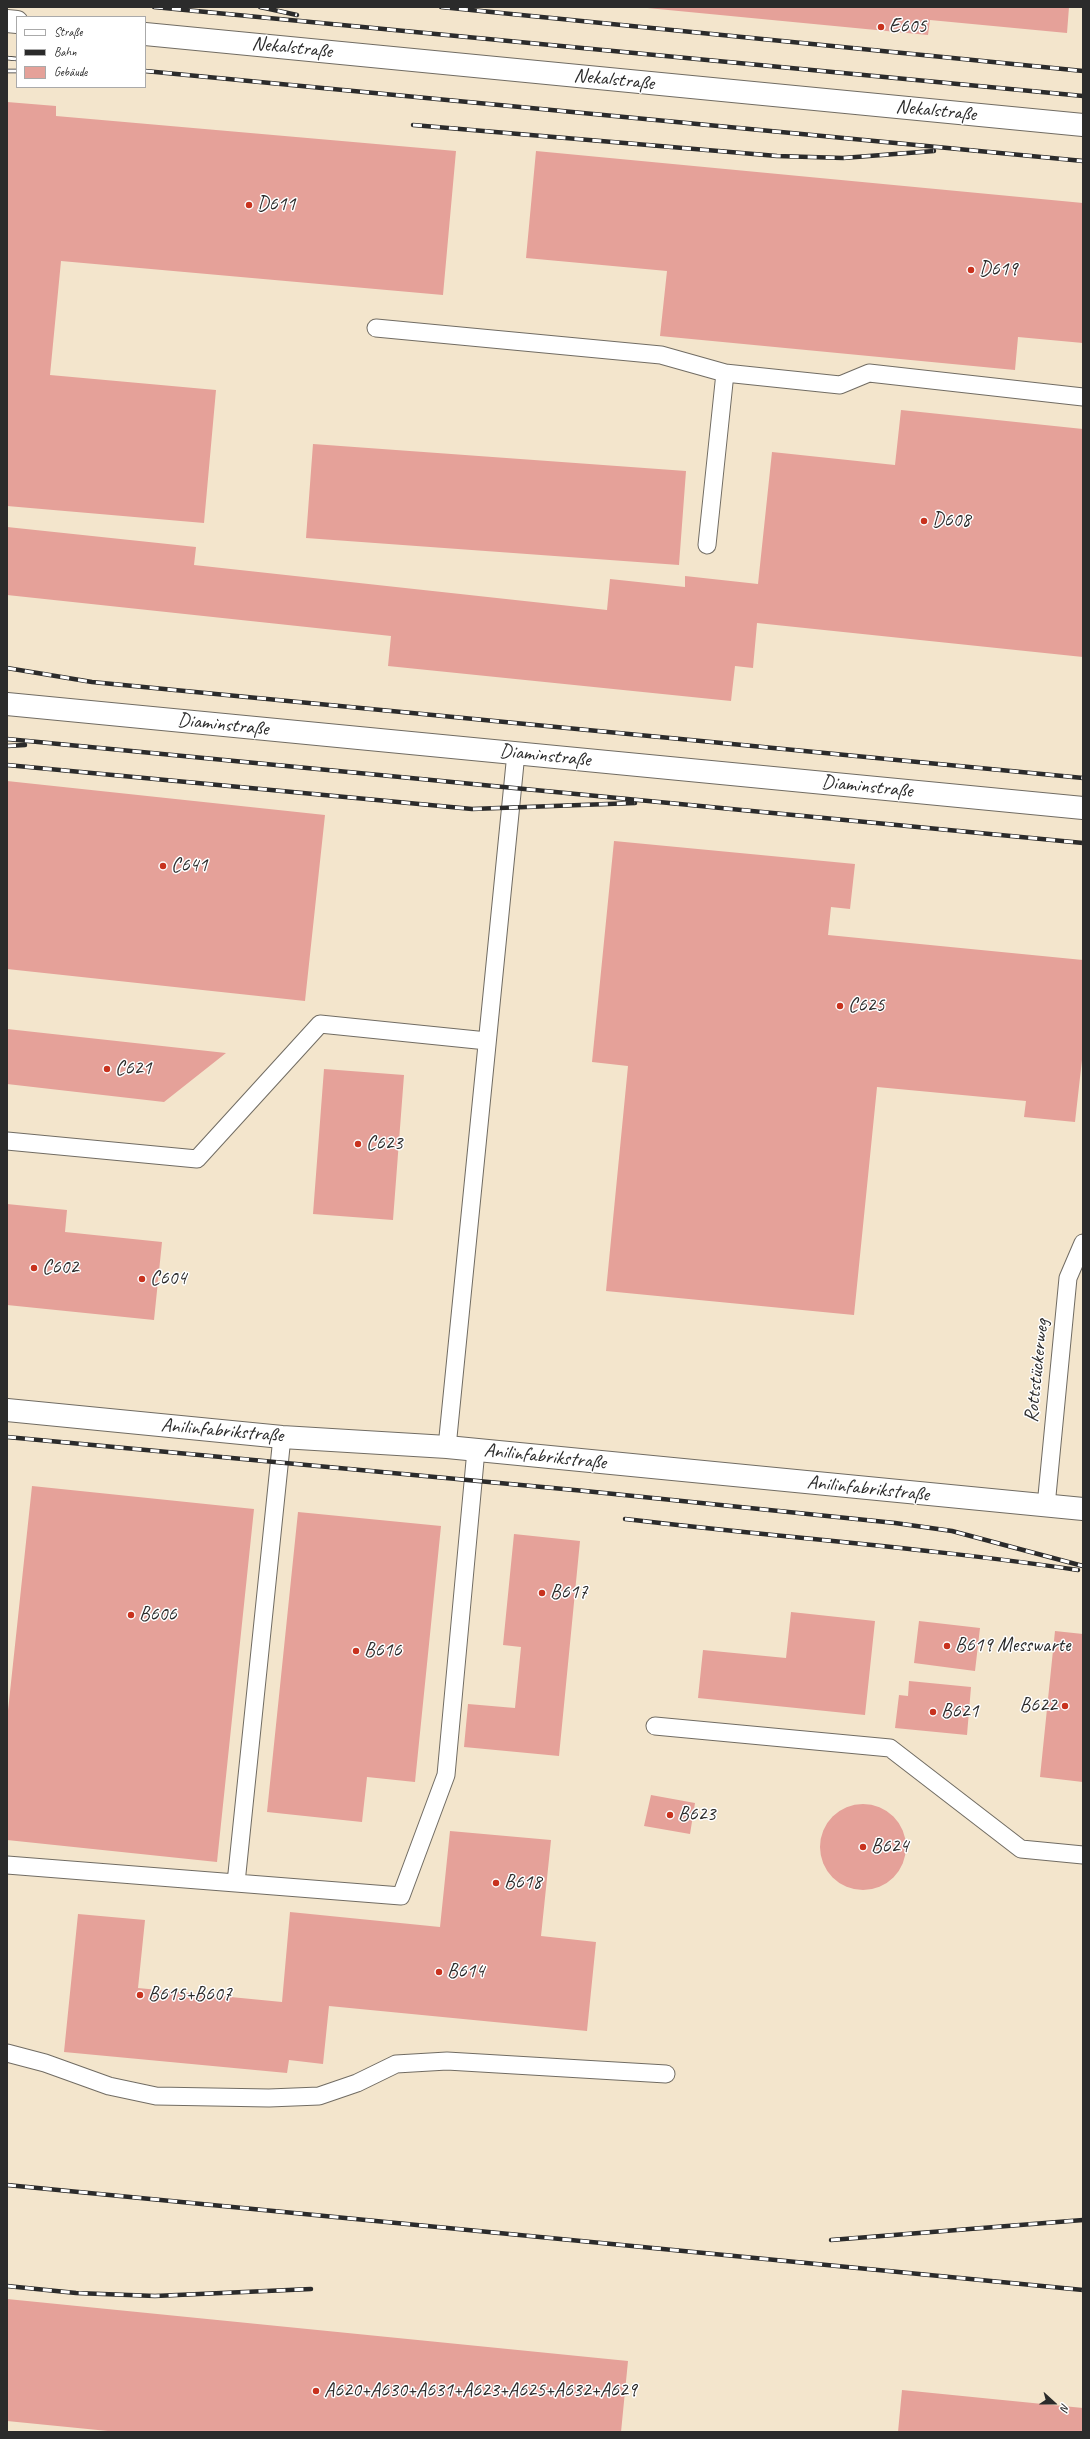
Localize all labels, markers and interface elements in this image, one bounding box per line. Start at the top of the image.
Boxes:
place label: E605 [889,15,927,39]
legend [16,16,146,88]
marker: E605 [876,22,886,32]
text: Straße [54,24,82,40]
street label: Nekalstraße [251,32,333,64]
text: Bahn [54,44,76,60]
text: Gebäude [54,64,87,80]
street label: Nekalstraße [573,64,655,96]
street label: Nekalstraße [895,95,977,127]
place label: D611 [257,193,296,217]
marker: D611 [244,200,254,210]
place label: D619 [979,258,1018,282]
marker: D619 [966,265,976,275]
place label: D608 [932,509,971,533]
marker: D608 [919,516,929,526]
street label: Diaminstraße [176,708,270,742]
street label: Diaminstraße [498,739,592,773]
street label: Diaminstraße [820,770,914,804]
place label: C641 [171,854,207,878]
marker: C641 [158,861,168,871]
place label: C625 [848,994,884,1018]
marker: C625 [835,1001,845,1011]
place label: C621 [115,1057,151,1081]
marker: C621 [102,1064,112,1074]
place label: C623 [366,1132,402,1156]
marker: C623 [353,1139,363,1149]
place label: C602 [42,1256,78,1280]
marker: C602 [29,1263,39,1273]
place label: C604 [150,1267,186,1291]
marker: C604 [137,1274,147,1284]
street label: Rottstückerweg [1020,1318,1054,1424]
street label: Anilinfabrikstraße [160,1414,284,1448]
street label: Anilinfabrikstraße [483,1439,607,1475]
street label: Anilinfabrikstraße [806,1471,930,1507]
place label: B617 [550,1581,587,1605]
marker: B617 [537,1588,547,1598]
place label: B606 [139,1603,176,1627]
marker: B606 [126,1610,136,1620]
place label: B619 Messwarte [955,1634,1070,1658]
place label: B616 [364,1639,401,1663]
marker: B619 Messwarte [942,1641,952,1651]
marker: B616 [351,1646,361,1656]
place label: B622 [1020,1694,1057,1718]
place label: B621 [941,1700,978,1724]
marker: B622 [1060,1701,1070,1711]
marker: B621 [928,1707,938,1717]
place label: B623 [678,1803,715,1827]
marker: B623 [665,1810,675,1820]
place label: B624 [871,1835,908,1859]
marker: B624 [858,1842,868,1852]
place label: B618 [504,1871,541,1895]
marker: B618 [491,1878,501,1888]
place label: B614 [447,1960,484,1984]
marker: B614 [434,1967,444,1977]
place label: B615+B607 [148,1983,232,2007]
marker: B615+B607 [135,1990,145,2000]
place label: A620+A630+A631+A623+A625+A632+A629 [324,2379,637,2403]
north arrow [1034,2383,1074,2423]
marker: A620+A630+A631+A623+A625+A632+A629 [311,2386,321,2396]
text: N [1057,2402,1073,2413]

